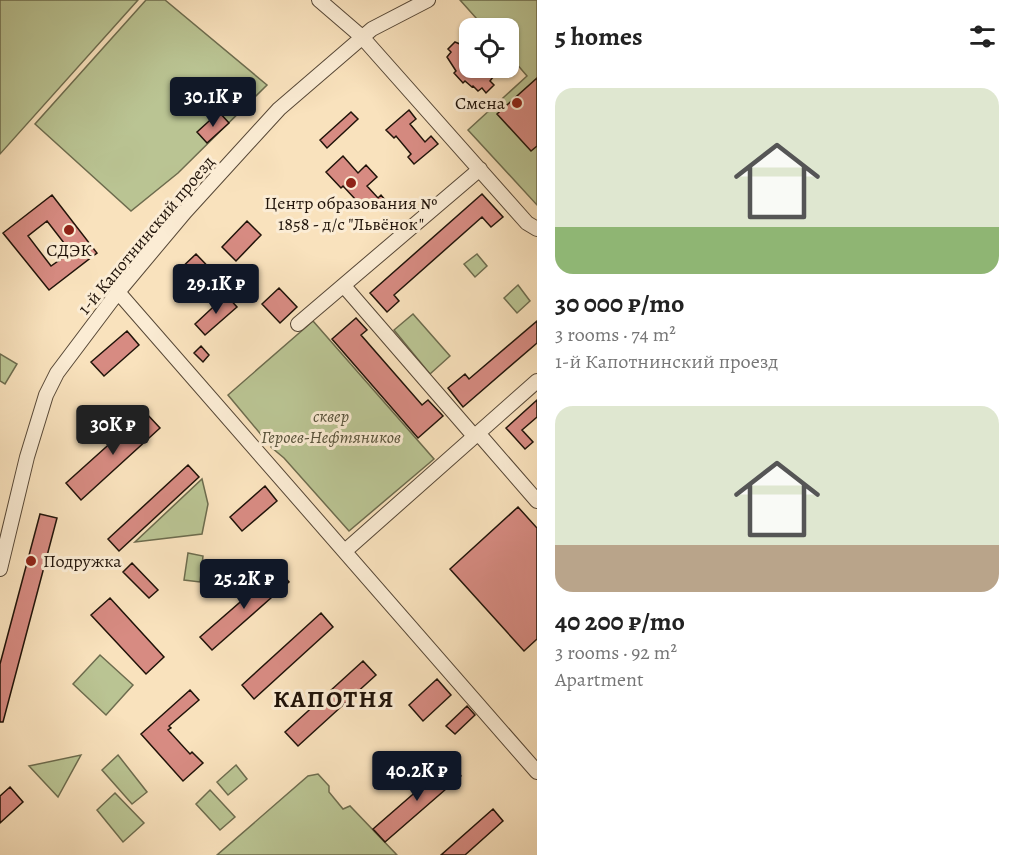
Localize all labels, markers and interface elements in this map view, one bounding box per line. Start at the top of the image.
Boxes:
map controls [459,18,519,78]
button: locate [459,18,519,78]
text: 5 homes [555,19,643,54]
icon: filters [966,20,999,53]
pin: 30.1K ₽ [158,77,268,128]
text: 30.1K ₽ [184,83,242,110]
place label: Смена [455,91,506,115]
marker: Смена [510,96,524,110]
icon: home [723,127,831,235]
street label: 1-й Капотнинский проезд [72,150,220,320]
marker: Центр образования № 1858 - д/с "Львёнок" [344,176,358,190]
place label: Центр образования № 1858 - д/с "Львёнок" [265,191,437,236]
marker: СДЭК [62,223,76,237]
place label: СДЭК [46,238,92,262]
pin: 29.1K ₽ [161,264,271,315]
text: 29.1K ₽ [187,270,245,297]
text: 30 000 ₽/mo [555,286,685,321]
text: 3 rooms · 74 m² [555,321,676,348]
text: 1-й Капотнинский проезд [555,348,778,375]
park label: сквер Героев-Нефтяников [261,404,401,449]
pin: 30K ₽ [71,405,155,456]
text: 30K ₽ [90,411,136,438]
icon: home [723,445,831,553]
place label: Подружка [43,549,122,573]
marker: Подружка [24,554,38,568]
pin: 25.2K ₽ [189,559,299,610]
text: 25.2K ₽ [214,565,274,592]
text: 40 200 ₽/mo [555,604,685,639]
text: 3 rooms · 92 m² [555,639,677,666]
text: Apartment [555,666,644,693]
district label: КАПОТНЯ [273,683,395,715]
pin: 40.2K ₽ [362,751,472,802]
text: 40.2K ₽ [386,757,448,784]

